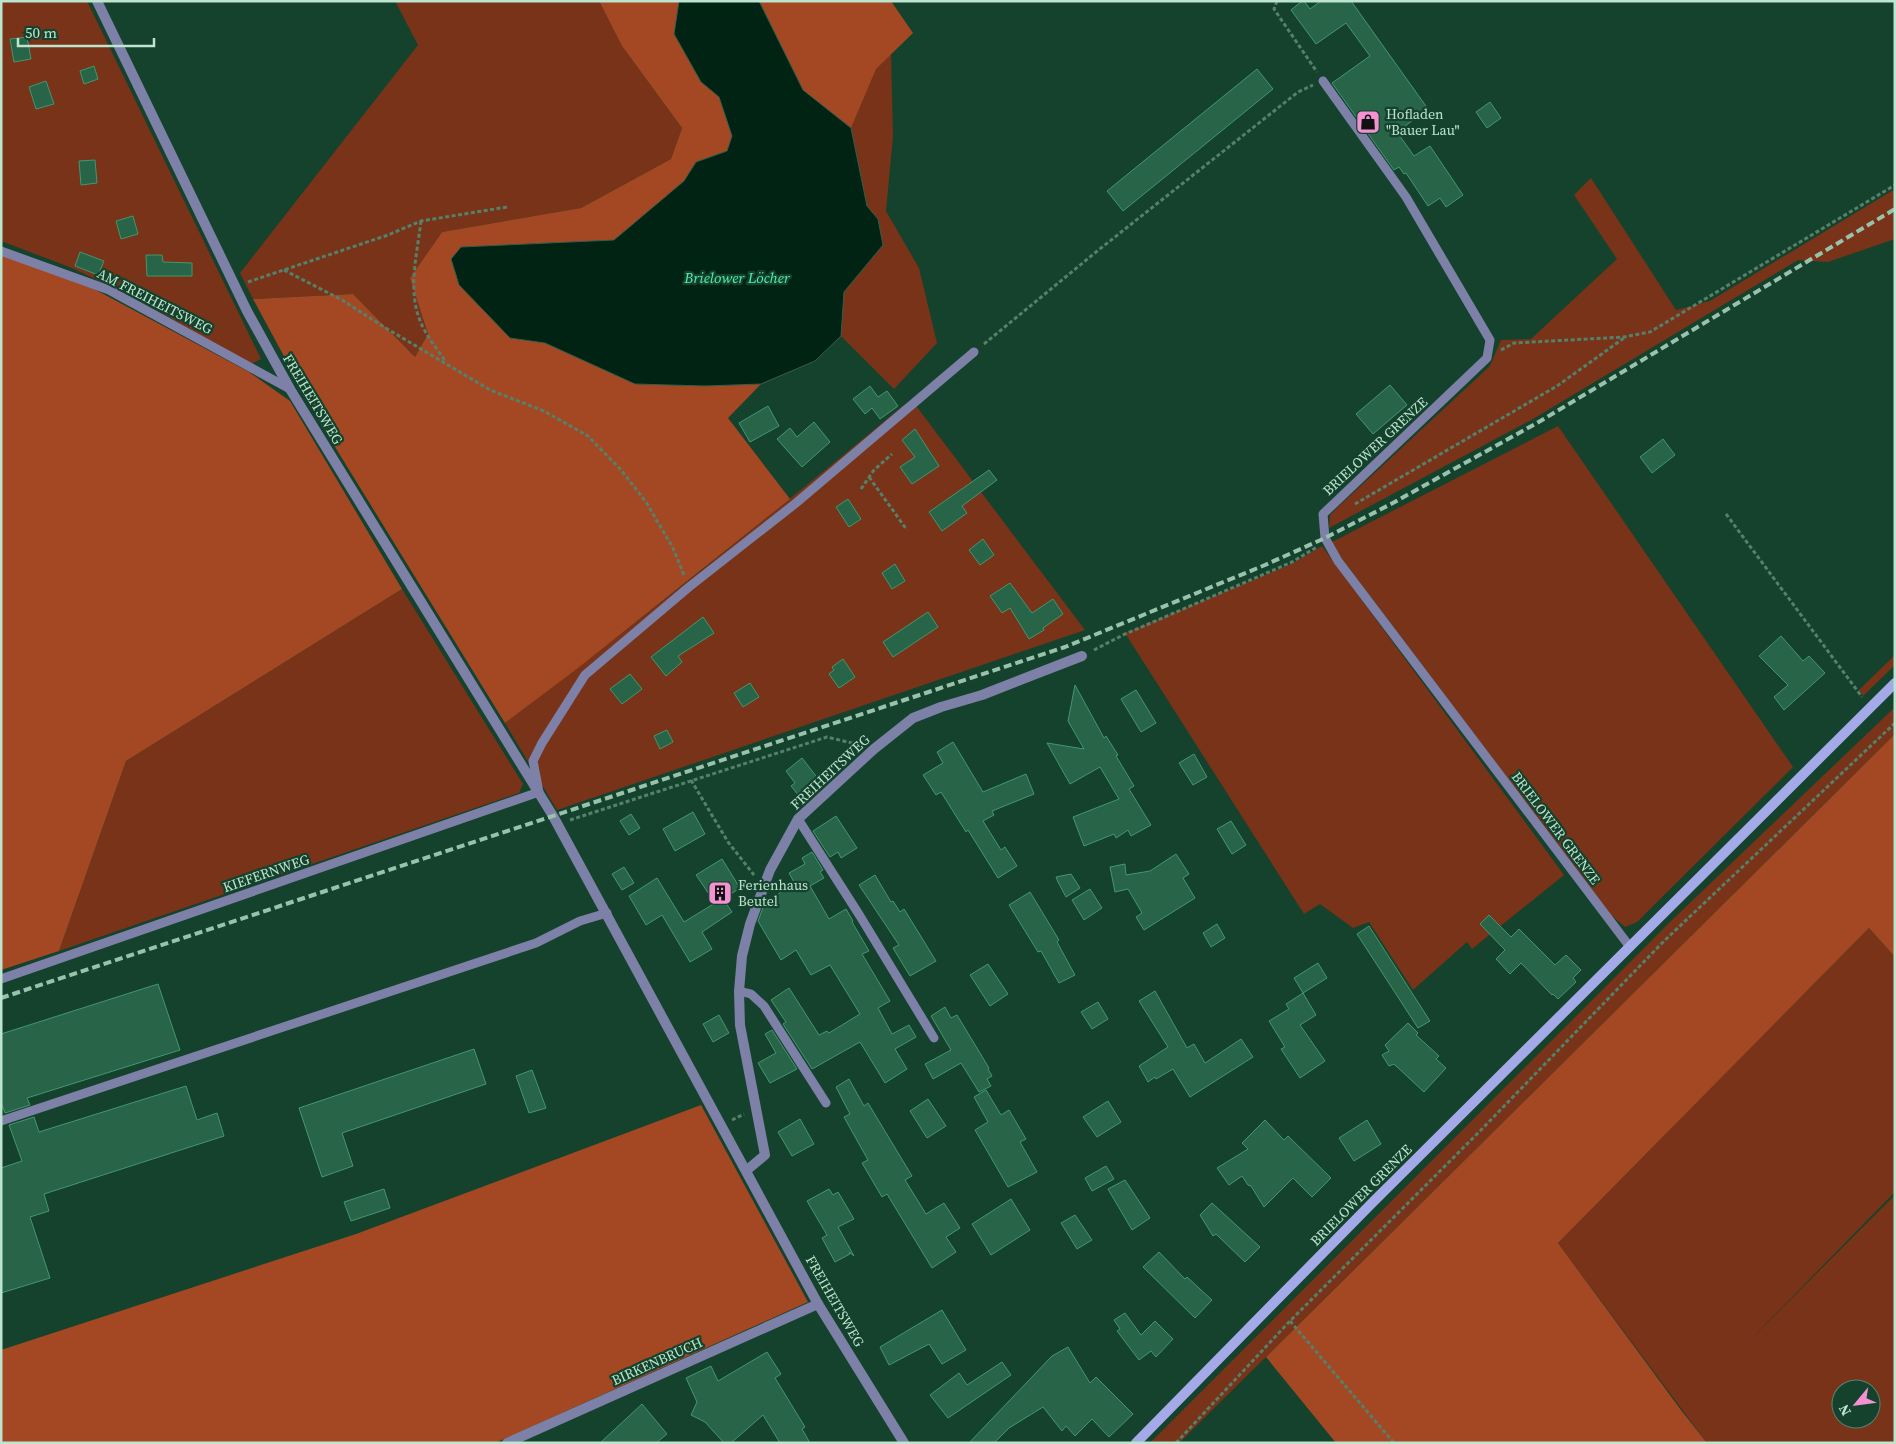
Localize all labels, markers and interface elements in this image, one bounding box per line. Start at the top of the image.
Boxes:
scale bar [18,15,154,47]
text: 50 m [25,22,57,43]
place label: Hofladen "Bauer Lau" [1386,104,1459,140]
shop icon: Hofladen "Bauer Lau" [1355,109,1381,135]
street label: AM FREIHEITSWEG [94,263,217,339]
water label: Brielower Löcher [683,267,791,288]
street label: FREIHEITSWEG [278,350,348,448]
street label: BRIELOWER GRENZE [1318,392,1432,500]
street label: FREIHEITSWEG [786,730,874,814]
street label: BRIELOWER GRENZE [1507,767,1605,889]
street label: KIEFERNWEG [220,849,312,897]
place label: Ferienhaus Beutel [738,875,808,911]
building icon: Ferienhaus Beutel [707,880,733,906]
street label: BRIELOWER GRENZE [1306,1140,1416,1250]
street label: FREIHEITSWEG [801,1252,869,1351]
street label: BIRKENBRUCH [608,1332,706,1390]
north arrow [1831,1379,1881,1429]
text: N [1833,1401,1856,1420]

